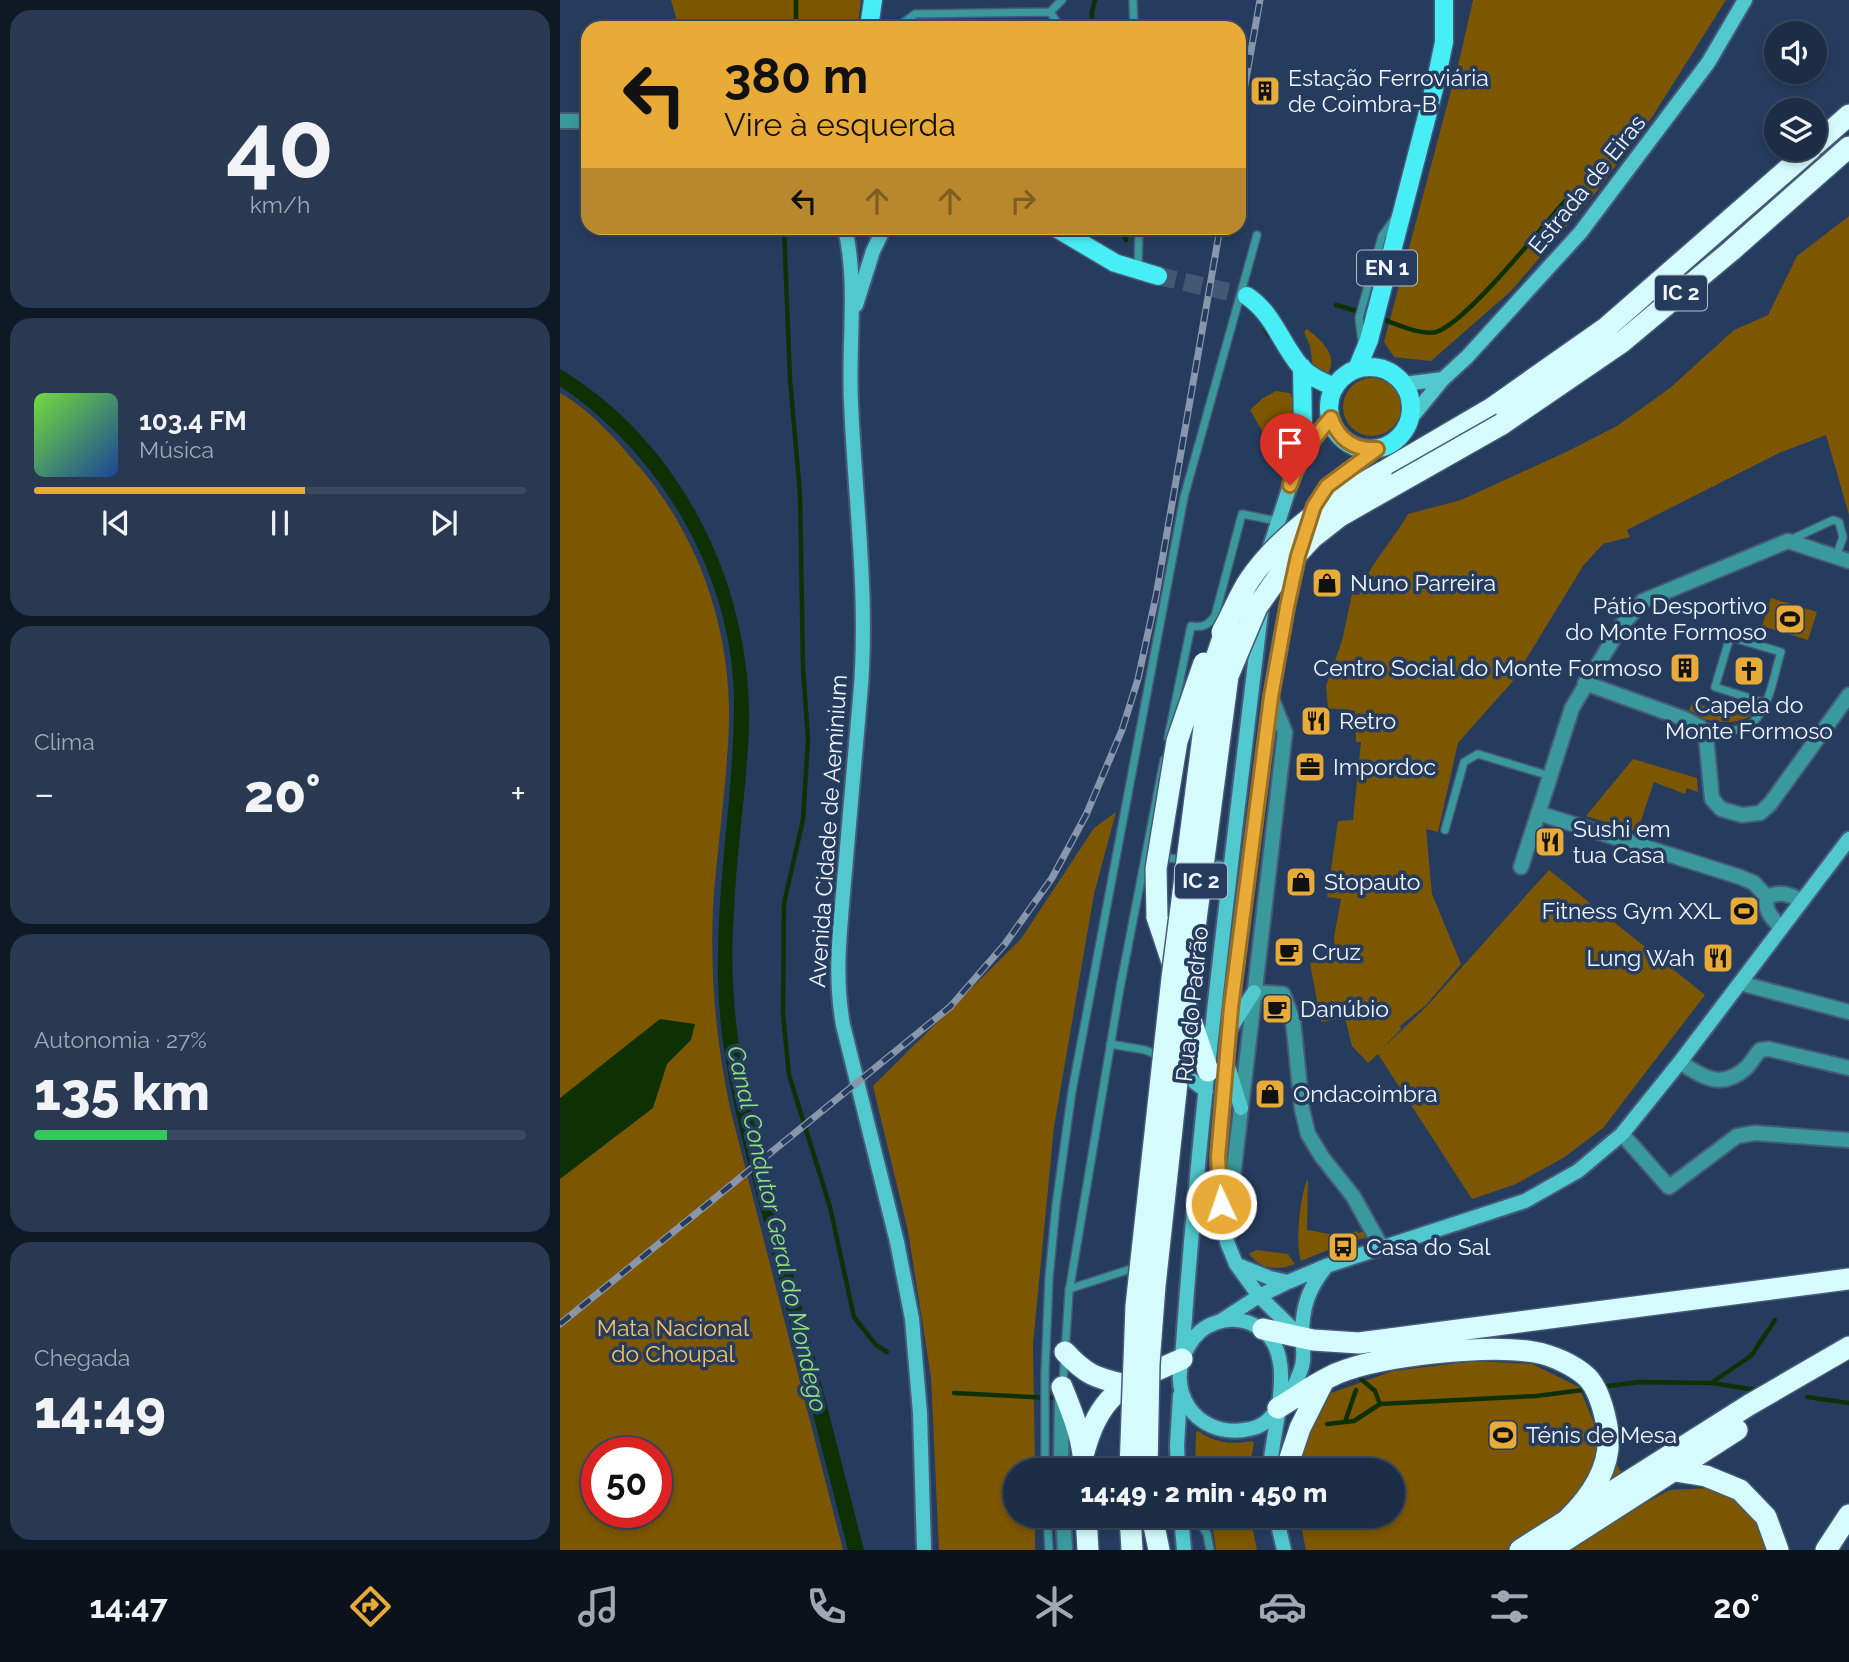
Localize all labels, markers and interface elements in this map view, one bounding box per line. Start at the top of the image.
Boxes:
map controls [1764,21,1827,161]
button: sound [1764,21,1827,84]
text: 380 m [724,47,868,104]
icon: left [609,49,700,140]
place label: Estação Ferroviária de Coimbra-B [1288,64,1489,117]
building icon: Estação Ferroviária de Coimbra-B [1248,74,1282,108]
text: 40 [226,92,334,199]
button: layers [1764,98,1827,161]
text: Vire à esquerda [724,106,956,143]
street label: Estrada de Eiras [1522,109,1651,258]
icon: left [785,182,823,220]
icon: ahead [858,182,896,220]
icon: ahead [931,182,969,220]
icon: right [1004,182,1042,220]
text: km/h [250,191,310,218]
road number: EN 1 [1357,250,1417,286]
road number: IC 2 [1655,276,1707,310]
text: 103.4 FM [139,406,247,436]
pin [1260,413,1320,485]
icon: arrive [1271,424,1309,462]
text: Música [139,436,214,463]
icon: previous [97,504,135,542]
icon: pause [261,504,299,542]
icon: next [425,504,463,542]
shop icon: Nuno Parreira [1310,566,1344,600]
place label: Nuno Parreira [1350,569,1496,596]
place label: Pátio Desportivo do Monte Formoso [1565,592,1767,645]
sports icon: Pátio Desportivo do Monte Formoso [1773,602,1807,636]
building icon: Centro Social do Monte Formoso [1668,651,1702,685]
place label: Centro Social do Monte Formoso [1313,654,1662,681]
church icon: Capela do Monte Formoso [1732,654,1766,688]
street label: Avenida Cidade de Aeminium [803,674,852,988]
place label: Capela do Monte Formoso [1665,691,1833,744]
restaurant icon: Retro [1299,704,1333,738]
place label: Retro [1339,707,1396,734]
text: Clima [34,728,95,755]
office icon: Impordoc [1293,750,1327,784]
place label: Impordoc [1333,753,1436,780]
text: 20° [244,763,321,824]
text: − [34,771,54,816]
text: + [510,771,526,816]
place label: Sushi em tua Casa [1573,815,1671,868]
restaurant icon: Sushi em tua Casa [1533,825,1567,859]
road number: IC 2 [1175,864,1227,898]
shop icon: Stopauto [1284,865,1318,899]
place label: Stopauto [1324,868,1421,895]
sports icon: Fitness Gym XXL [1727,894,1761,928]
place label: Fitness Gym XXL [1542,897,1722,924]
street label: Rua do Padrão [1170,925,1213,1083]
cafe icon: Cruz [1272,935,1306,969]
place label: Cruz [1312,938,1361,965]
restaurant icon: Lung Wah [1701,941,1735,975]
place label: Lung Wah [1586,944,1695,971]
cafe icon: Danúbio [1260,992,1294,1026]
place label: Danúbio [1300,995,1389,1022]
text: Autonomia · 27% [34,1026,207,1053]
water label: Canal Condutor Geral do Mondego [721,1043,834,1415]
text: 135 km [34,1061,210,1122]
shop icon: Ondacoimbra [1253,1077,1287,1111]
place label: Ondacoimbra [1293,1080,1438,1107]
position arrow [1184,1167,1258,1241]
bus stop icon: Casa do Sal [1326,1230,1360,1264]
place label: Casa do Sal [1366,1233,1491,1260]
park label: Mata Nacional do Choupal [597,1314,750,1367]
text: Chegada [34,1344,130,1371]
text: 14:49 [34,1379,166,1440]
sports icon: Ténis de Mesa [1486,1418,1520,1452]
place label: Ténis de Mesa [1526,1421,1677,1448]
speed limit sign: 50 [581,1437,672,1528]
text: 14:49 · 2 min · 450 m [1081,1478,1327,1508]
icon: directions [346,1582,395,1631]
icon: music [574,1582,623,1631]
icon: phone [802,1582,851,1631]
icon: climate [1030,1582,1079,1631]
icon: car [1258,1582,1307,1631]
icon: filters [1485,1582,1534,1631]
text: 14:47 [89,1588,168,1625]
text: 20° [1713,1588,1760,1625]

